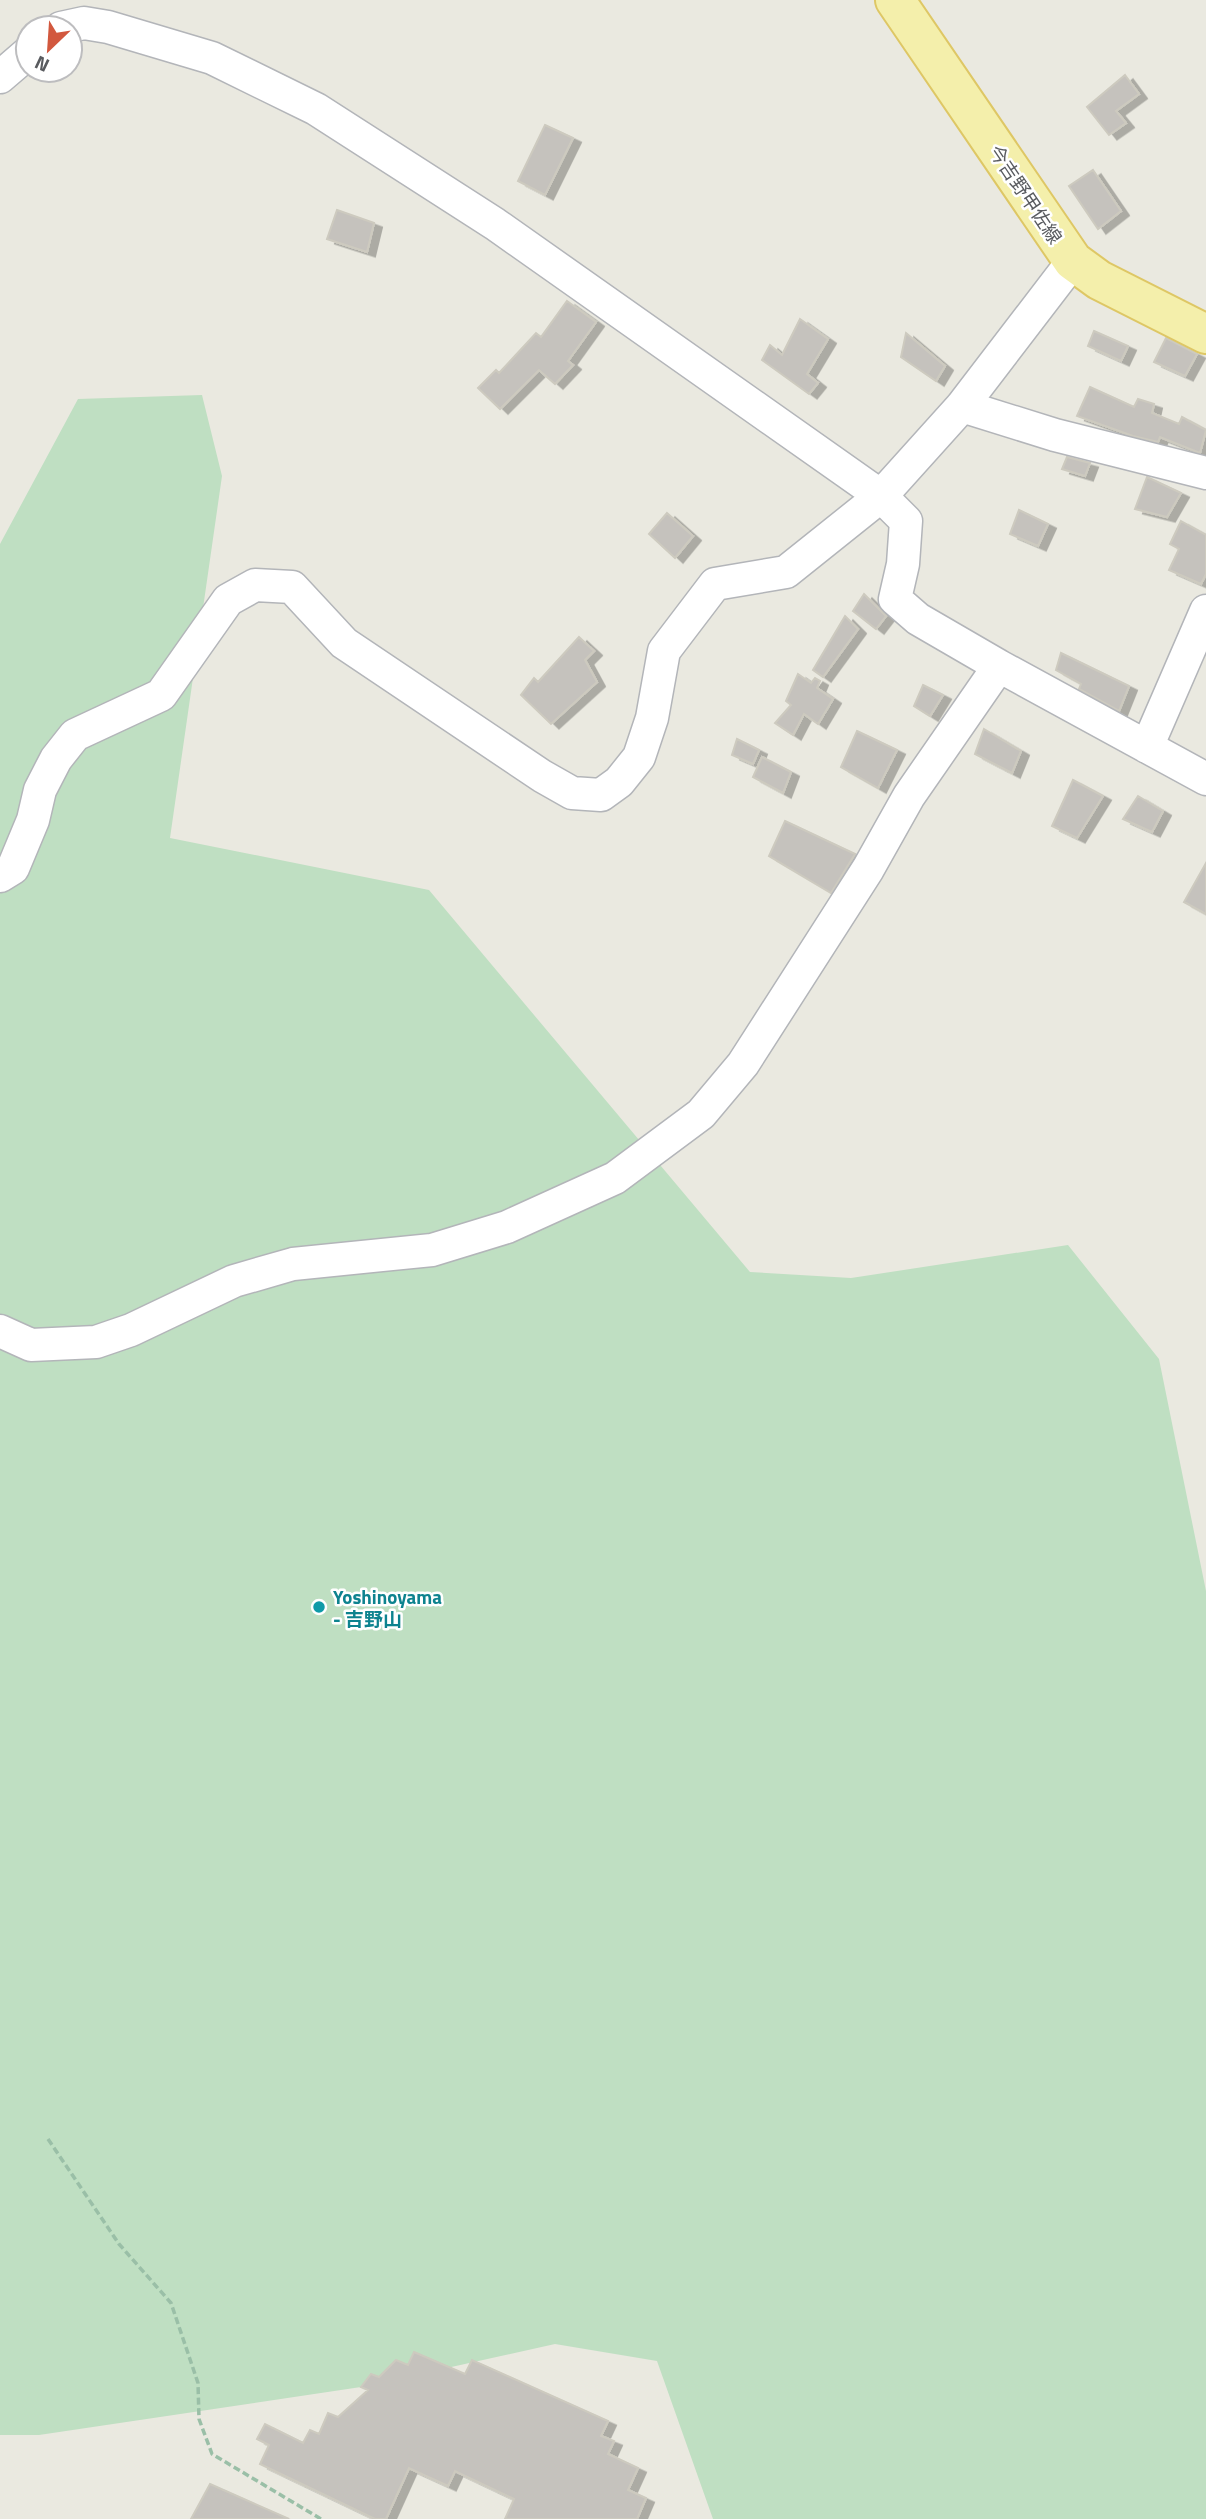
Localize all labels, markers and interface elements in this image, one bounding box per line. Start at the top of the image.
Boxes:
north arrow [14,14,84,84]
text: N [30,49,54,81]
street label: 今吉野甲佐線 [982,139,1070,249]
place label: Yoshinoyama - 吉野山 [333,1582,442,1633]
marker: Yoshinoyama - 吉野山 [311,1599,327,1615]

